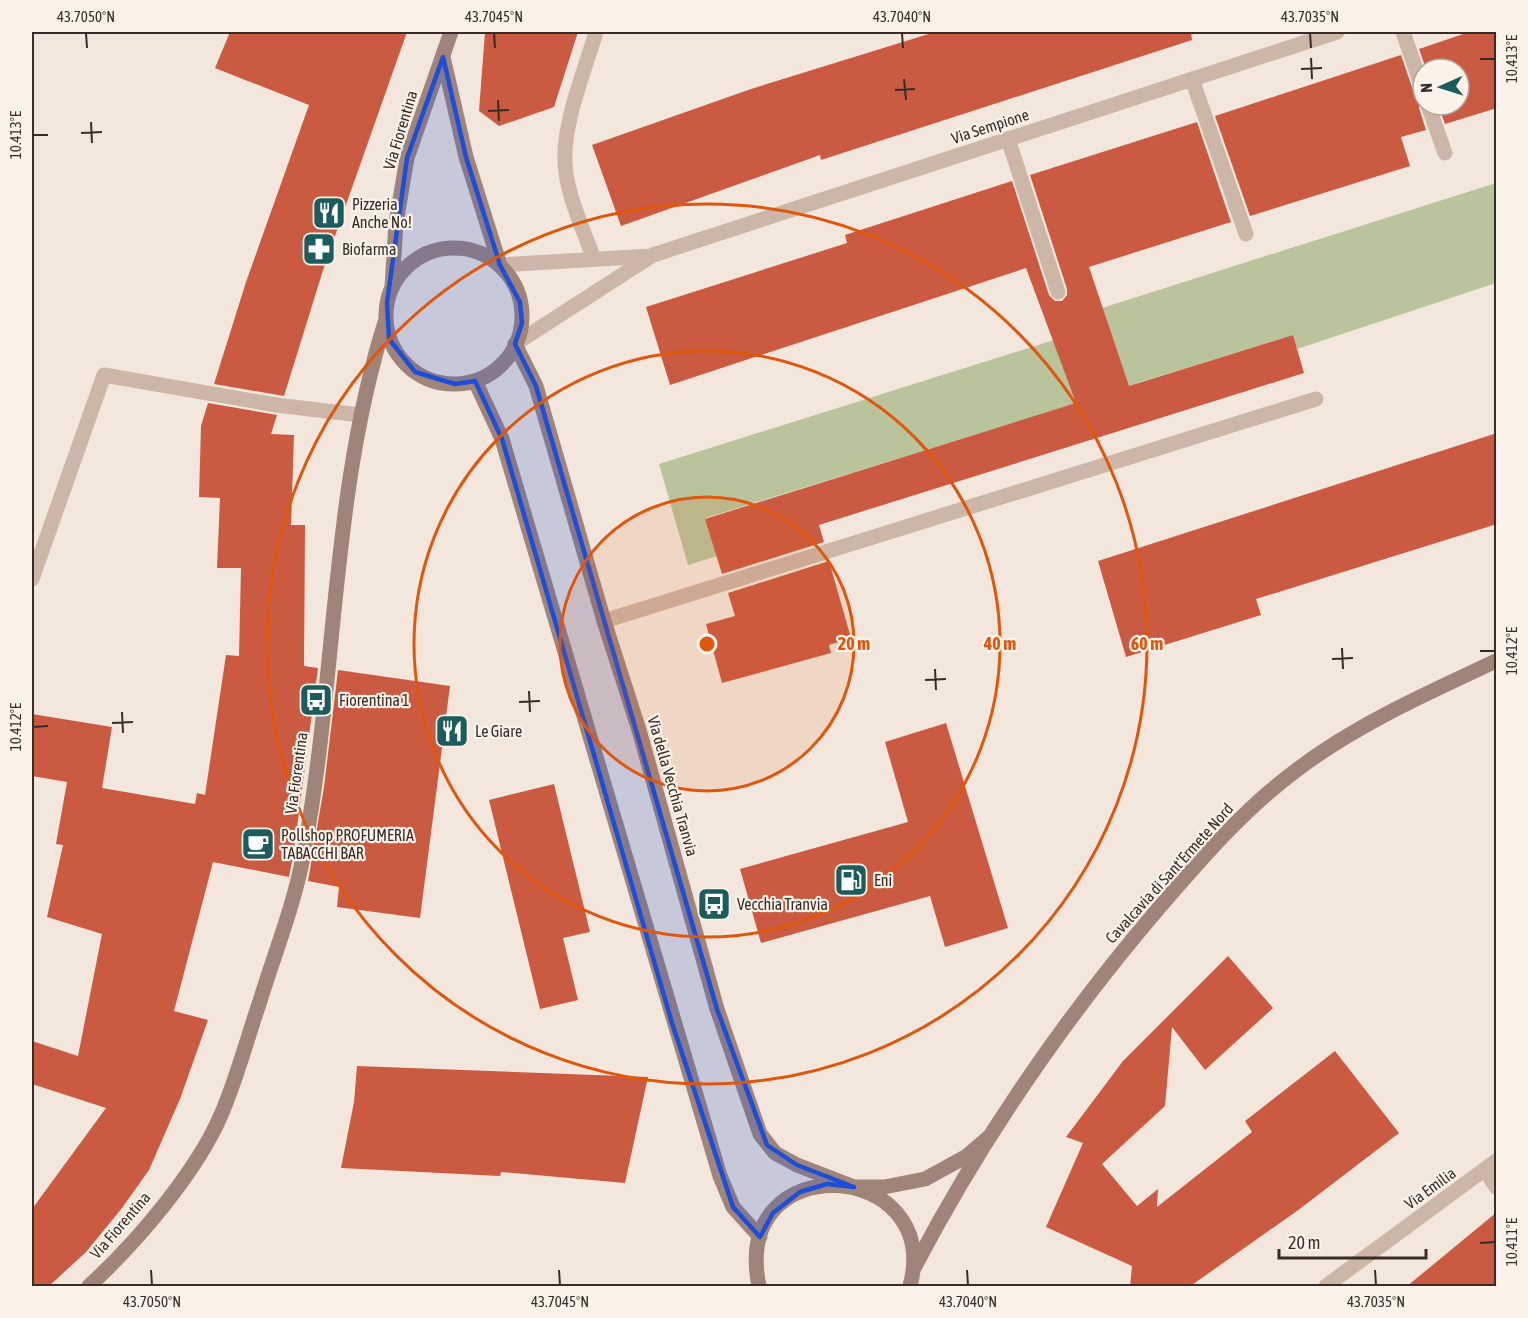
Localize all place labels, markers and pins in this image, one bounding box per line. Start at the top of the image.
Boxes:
restaurant icon: Pizzeria Anche No! [311,195,347,231]
place label: Pizzeria Anche No! [352,195,412,231]
pharmacy icon: Biofarma [301,231,337,267]
place label: Biofarma [342,240,396,258]
centre of rings [697,634,717,654]
bus stop icon: Fiorentina 1 [298,682,334,718]
place label: Fiorentina 1 [339,691,410,709]
restaurant icon: Le Giare [434,713,470,749]
place label: Le Giare [475,722,522,740]
cafe icon: Pollshop PROFUMERIA TABACCHI BAR [240,826,276,862]
place label: Pollshop PROFUMERIA TABACCHI BAR [281,826,414,862]
fuel station icon: Eni [833,862,869,898]
place label: Eni [874,871,892,889]
bus stop icon: Vecchia Tranvia [696,886,732,922]
place label: Vecchia Tranvia [737,895,828,913]

